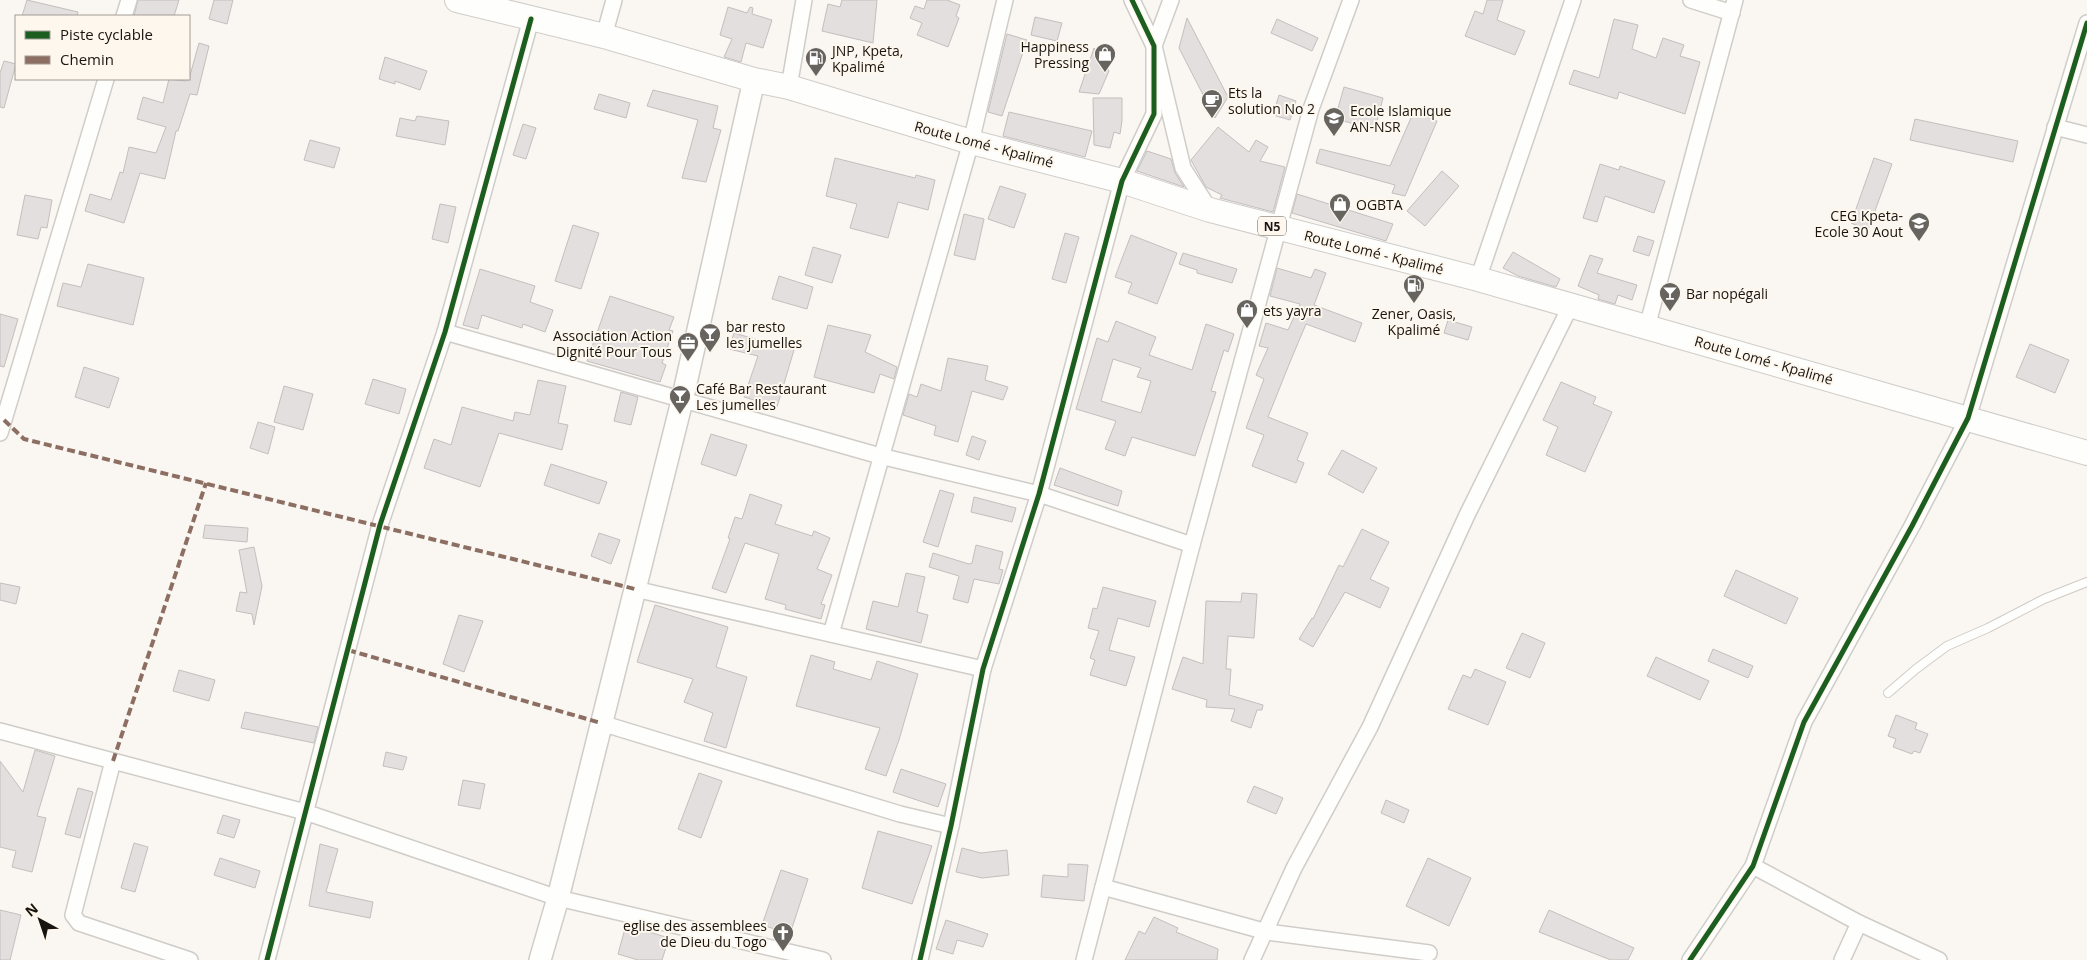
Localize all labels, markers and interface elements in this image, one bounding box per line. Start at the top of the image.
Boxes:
legend [15,15,190,80]
text: Piste cyclable [60,24,153,44]
place label: Happiness Pressing [1020,37,1089,72]
place label: JNP, Kpeta, Kpalimé [830,41,903,76]
shop icon: Happiness Pressing [1093,42,1117,73]
fuel station icon: JNP, Kpeta, Kpalimé [804,46,828,77]
text: Chemin [60,49,114,69]
place label: Ets la solution No 2 [1228,83,1315,118]
cafe icon: Ets la solution No 2 [1200,88,1224,119]
place label: Ecole Islamique AN-NSR [1350,101,1451,136]
school or university icon: Ecole Islamique AN-NSR [1322,106,1346,137]
street label: Route Lomé - Kpalimé [912,116,1056,172]
shop icon: OGBTA [1328,192,1352,223]
place label: OGBTA [1356,195,1403,214]
place label: CEG Kpeta- Ecole 30 Aout [1815,206,1903,241]
school or university icon: CEG Kpeta- Ecole 30 Aout [1907,211,1931,242]
road number: N5 [1258,217,1286,236]
street label: Route Lomé - Kpalimé [1302,225,1446,279]
fuel station icon: Zener, Oasis, Kpalimé [1402,273,1426,304]
bar icon: Bar nopégali [1658,281,1682,312]
place label: Bar nopégali [1686,284,1768,303]
shop icon: ets yayra [1235,298,1259,329]
place label: ets yayra [1263,301,1321,320]
place label: Zener, Oasis, Kpalimé [1372,304,1456,339]
place label: bar resto les jumelles [726,317,803,352]
bar icon: bar resto les jumelles [698,322,722,353]
place label: Association Action Dignité Pour Tous [553,326,672,361]
office icon: Association Action Dignité Pour Tous [676,331,700,362]
street label: Route Lomé - Kpalimé [1693,331,1836,389]
place label: Café Bar Restaurant Les jumelles [696,379,827,414]
bar icon: Café Bar Restaurant Les jumelles [668,384,692,415]
north arrow [15,895,65,945]
text: N [21,899,42,921]
place label: eglise des assemblees de Dieu du Togo [623,916,767,951]
church icon: eglise des assemblees de Dieu du Togo [771,921,795,952]

